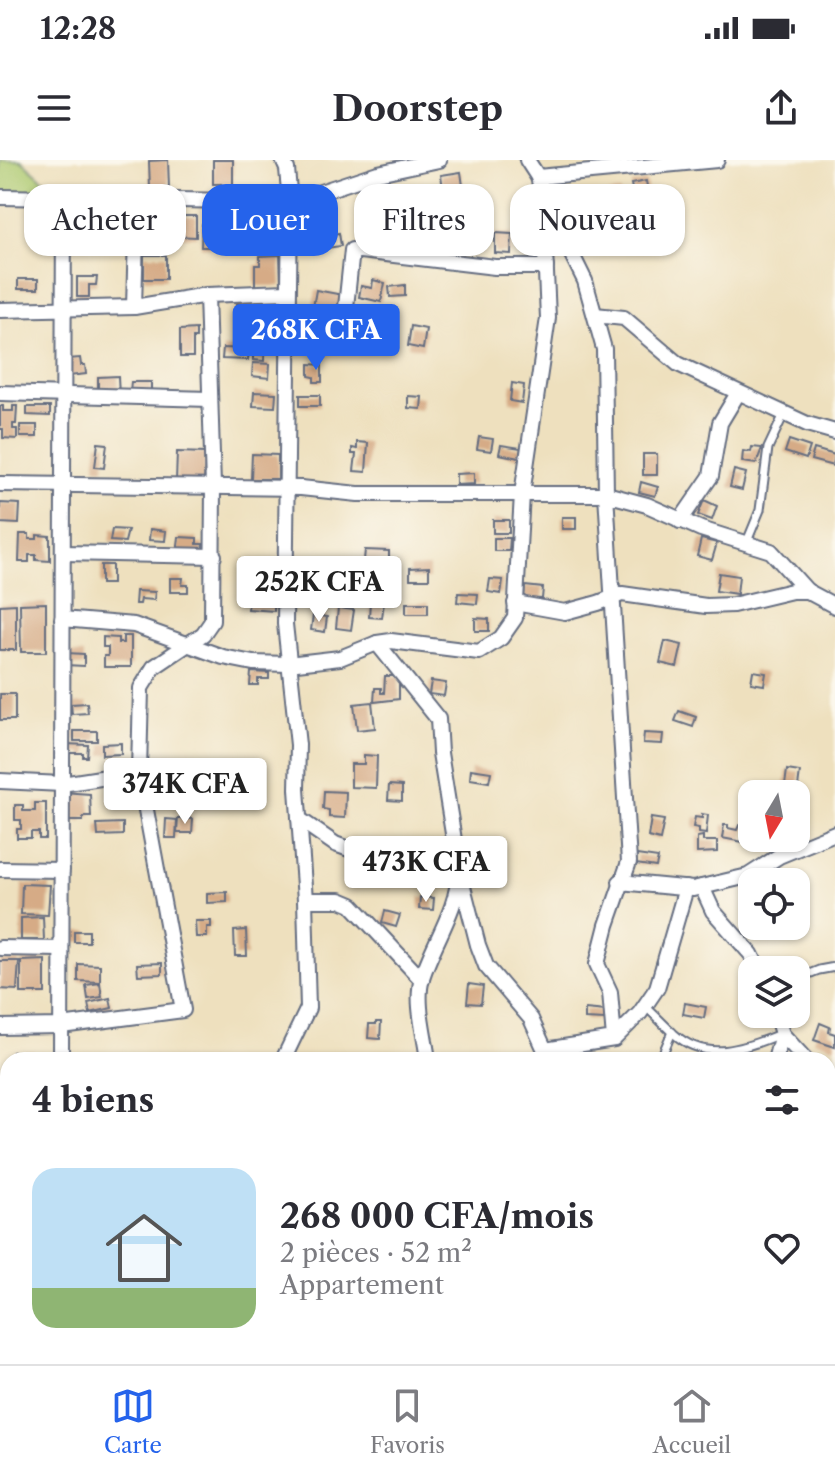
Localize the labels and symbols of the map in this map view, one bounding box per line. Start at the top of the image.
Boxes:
pin: 268K CFA [233,304,399,372]
pin: 252K CFA [236,556,402,624]
pin: 374K CFA [102,758,268,826]
north arrow [738,780,810,852]
pin: 473K CFA [343,836,509,904]

